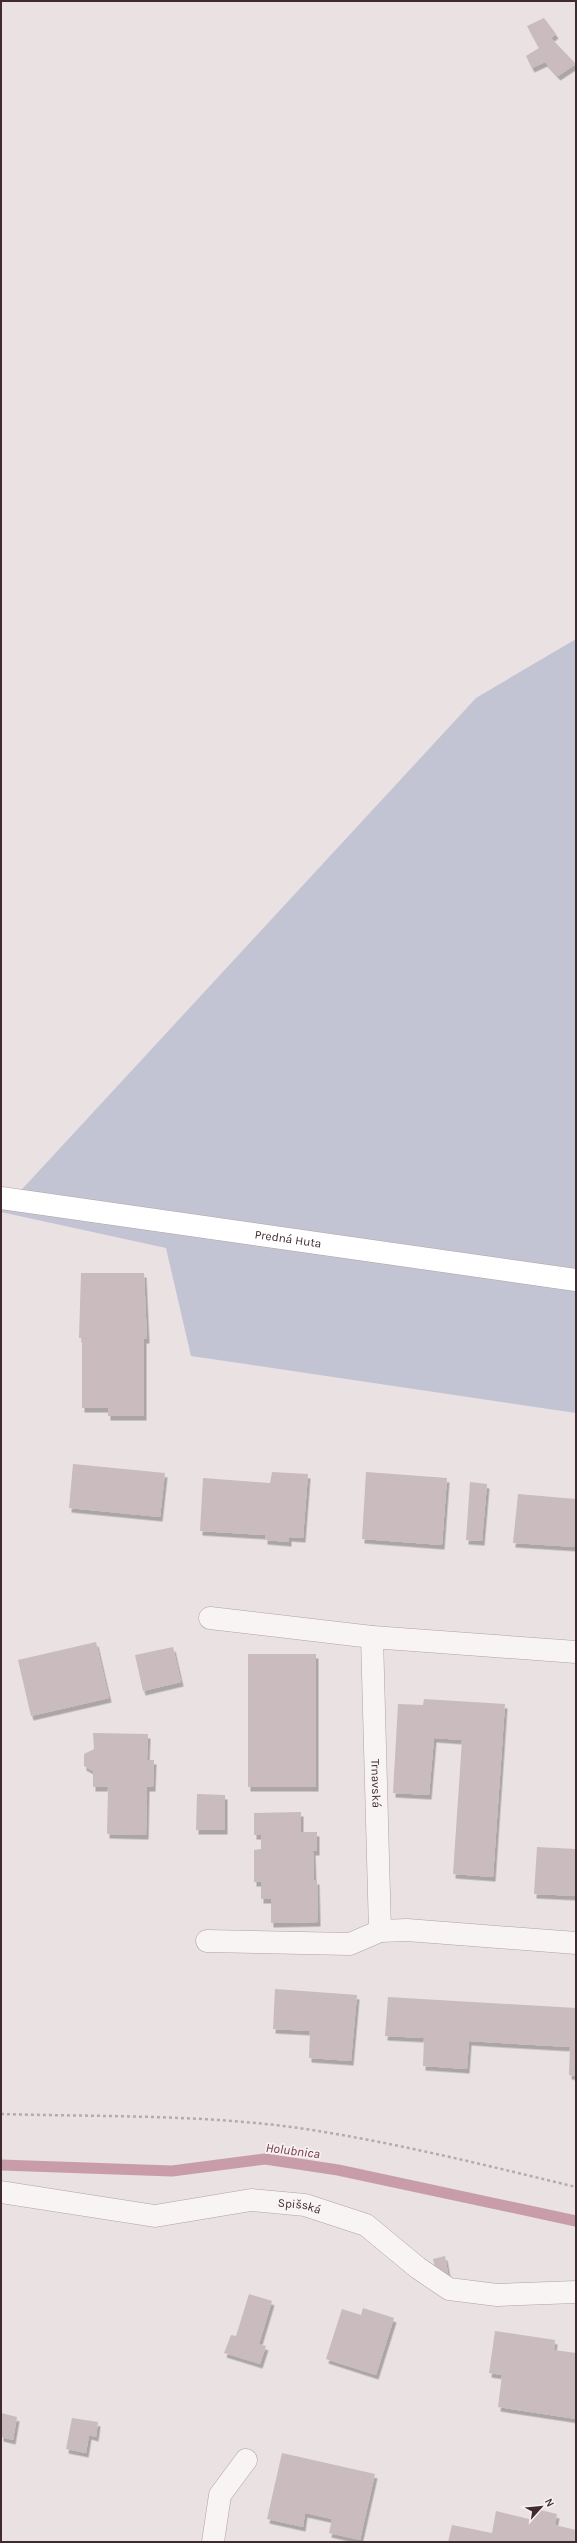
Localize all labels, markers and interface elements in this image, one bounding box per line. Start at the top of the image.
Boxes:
street label: Predná Huta [254,1227,322,1251]
street label: Trnavská [368,1759,384,1808]
water label: Holubnica [265,2140,321,2161]
street label: Spišská [277,2196,323,2217]
north arrow [521,2487,561,2527]
text: N [542,2496,557,2509]

